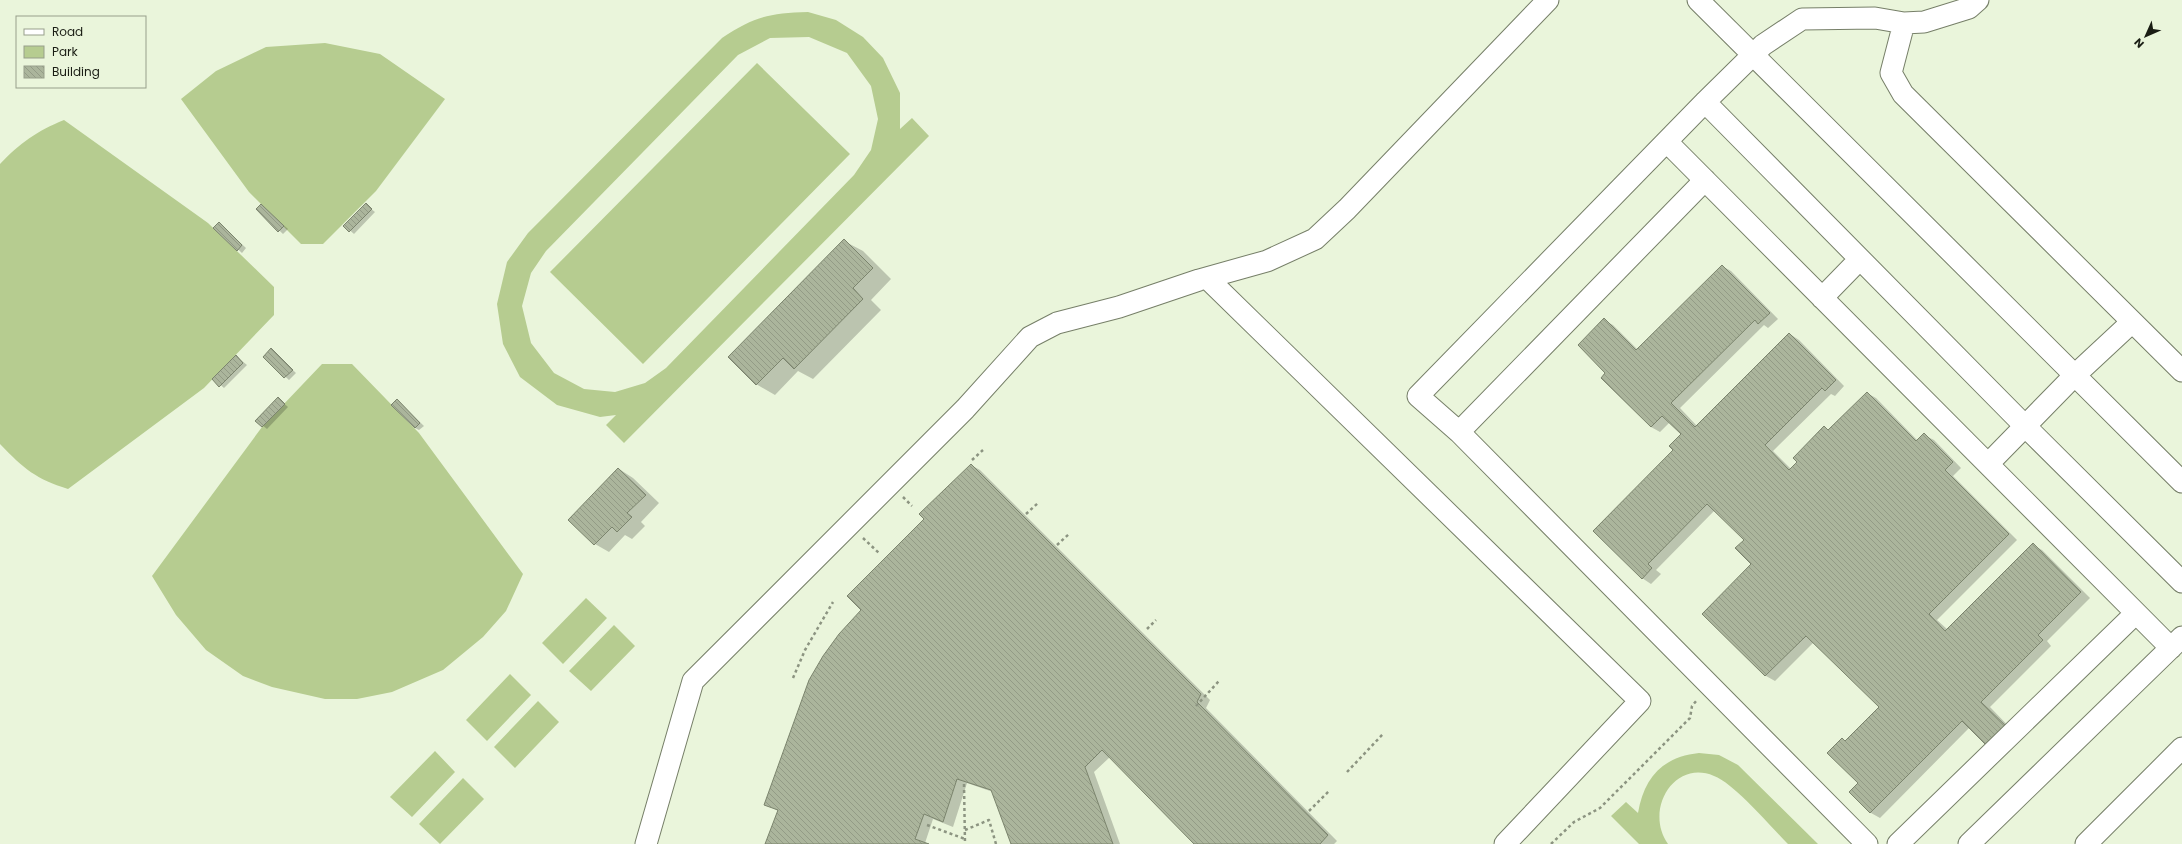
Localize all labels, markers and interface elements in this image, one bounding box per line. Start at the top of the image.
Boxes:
legend [16,16,146,88]
north arrow [2126,16,2166,56]
text: Road [52,23,83,40]
text: N [2130,34,2148,52]
text: Park [52,43,79,60]
text: Building [52,63,100,80]

